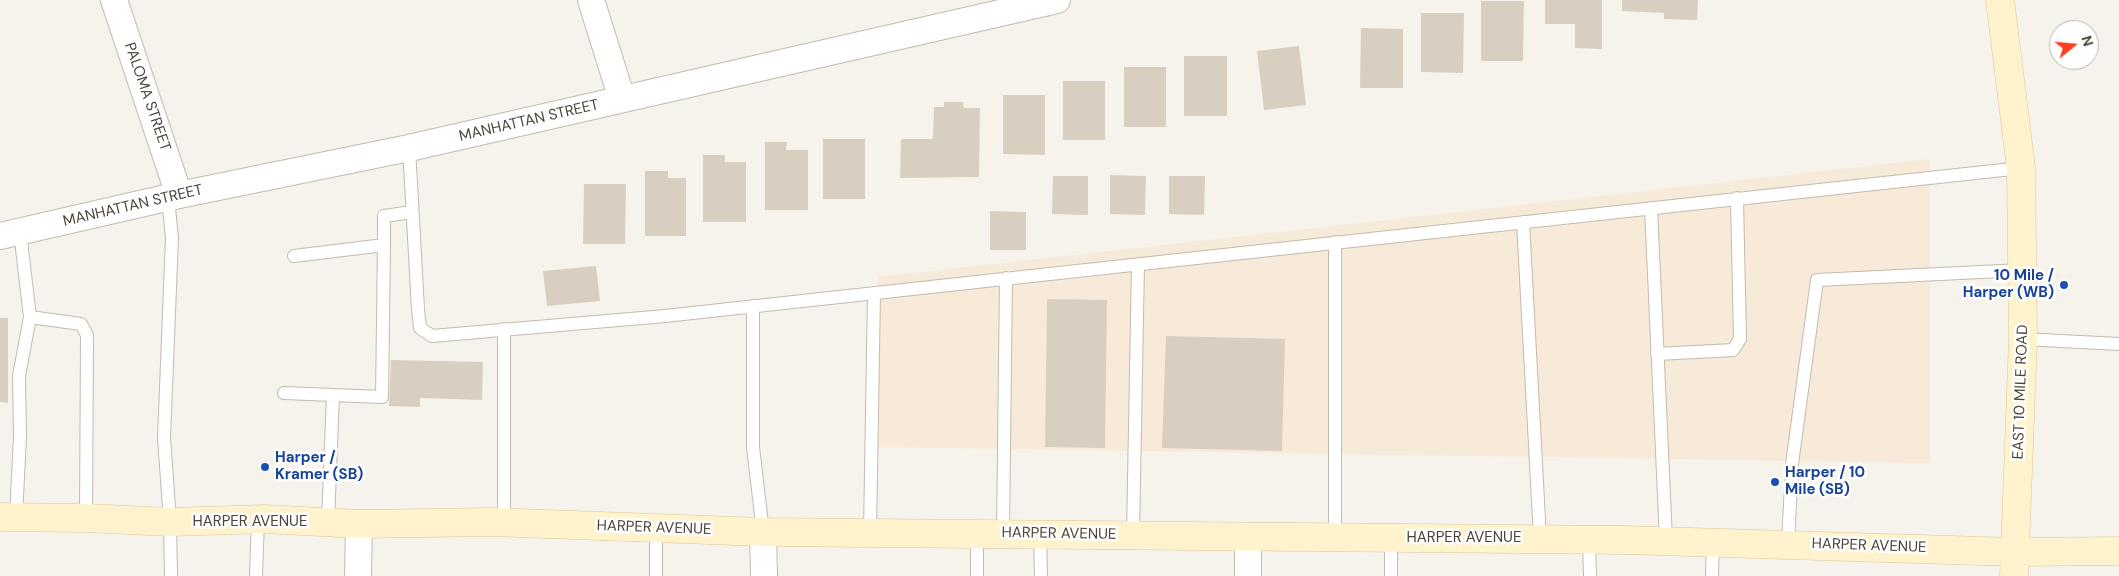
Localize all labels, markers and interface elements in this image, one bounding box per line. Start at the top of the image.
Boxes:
north arrow [2049,20,2099,70]
text: N [2077,33,2097,48]
street label: PALOMA STREET [120,40,174,154]
street label: MANHATTAN STREET [457,96,601,146]
street label: MANHATTAN STREET [61,181,205,231]
place label: 10 Mile / Harper (WB) [1963,267,2054,302]
marker: 10 Mile / Harper (WB) [2058,279,2070,291]
street label: EAST 10 MILE ROAD [2010,324,2032,460]
place label: Harper / Kramer (SB) [275,449,363,484]
marker: Harper / Kramer (SB) [259,461,271,473]
place label: Harper / 10 Mile (SB) [1785,464,1865,499]
marker: Harper / 10 Mile (SB) [1769,476,1781,488]
street label: HARPER AVENUE [193,513,307,531]
street label: HARPER AVENUE [596,517,712,539]
street label: HARPER AVENUE [1001,524,1117,544]
street label: HARPER AVENUE [1407,529,1521,547]
street label: HARPER AVENUE [1811,535,1927,557]

